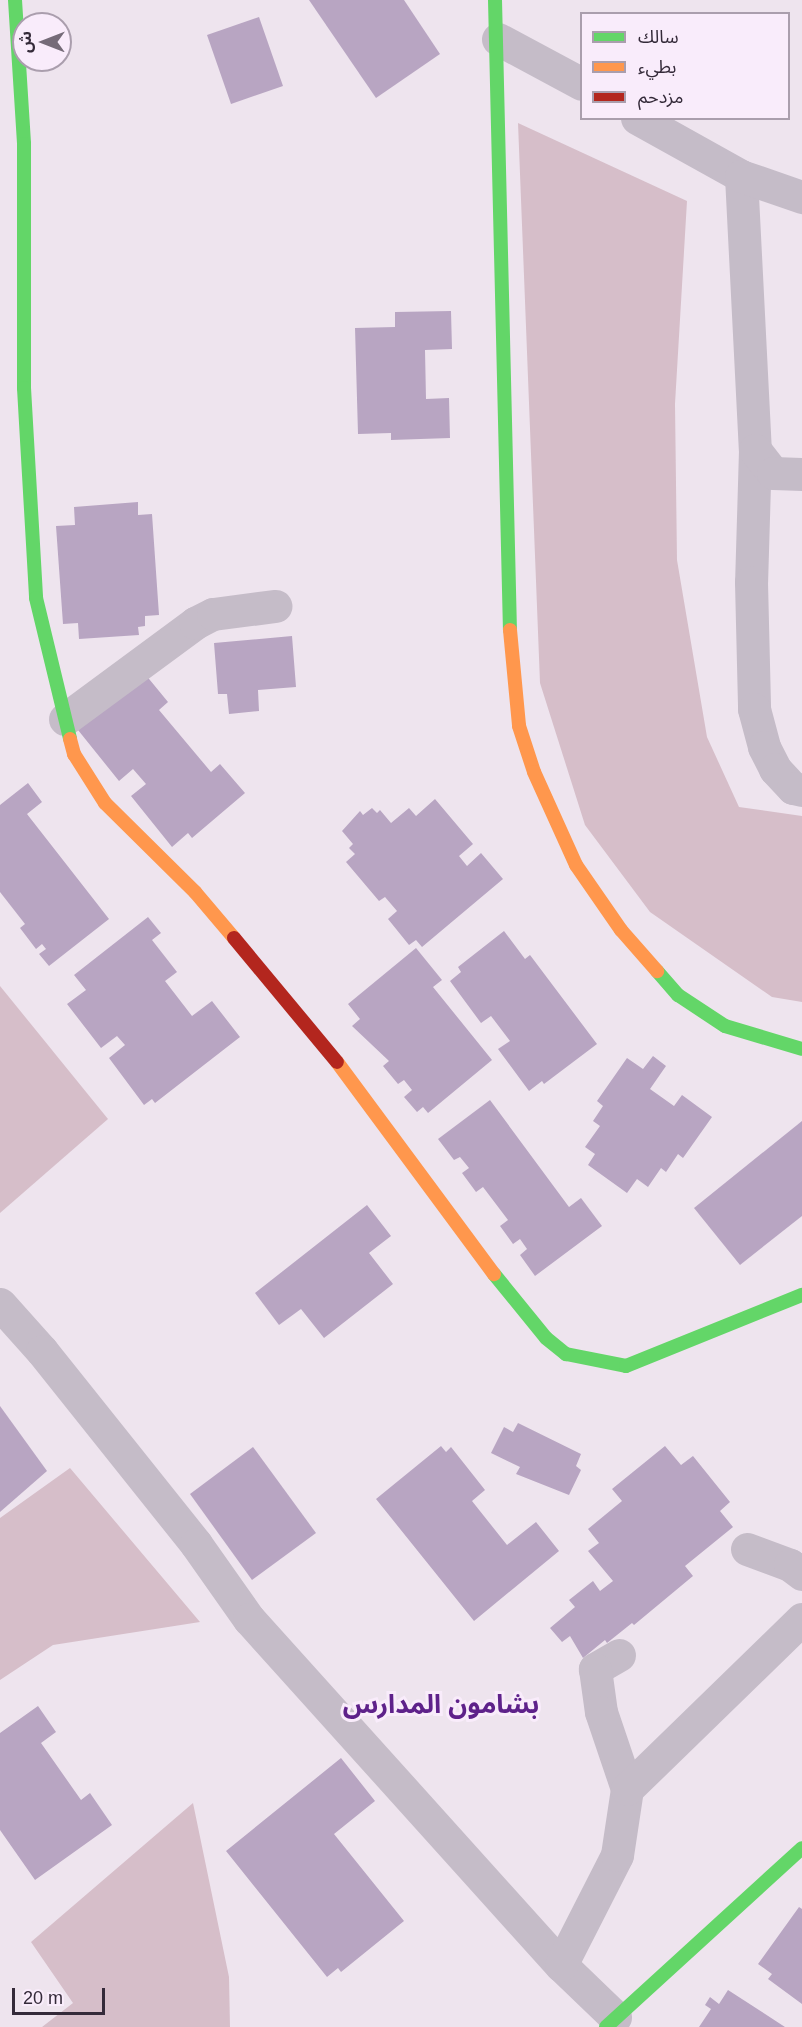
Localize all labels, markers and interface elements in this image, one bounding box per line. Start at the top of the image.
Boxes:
north arrow [12,12,72,72]
legend [580,12,790,120]
text: سالك [638,27,679,47]
text: ش [17,31,34,53]
text: بطيء [638,57,676,77]
text: مزدحم [638,87,683,107]
district label: بشامون المدارس [343,1689,539,1721]
scale bar [15,1976,108,2014]
text: 20 m [23,1988,63,2008]

